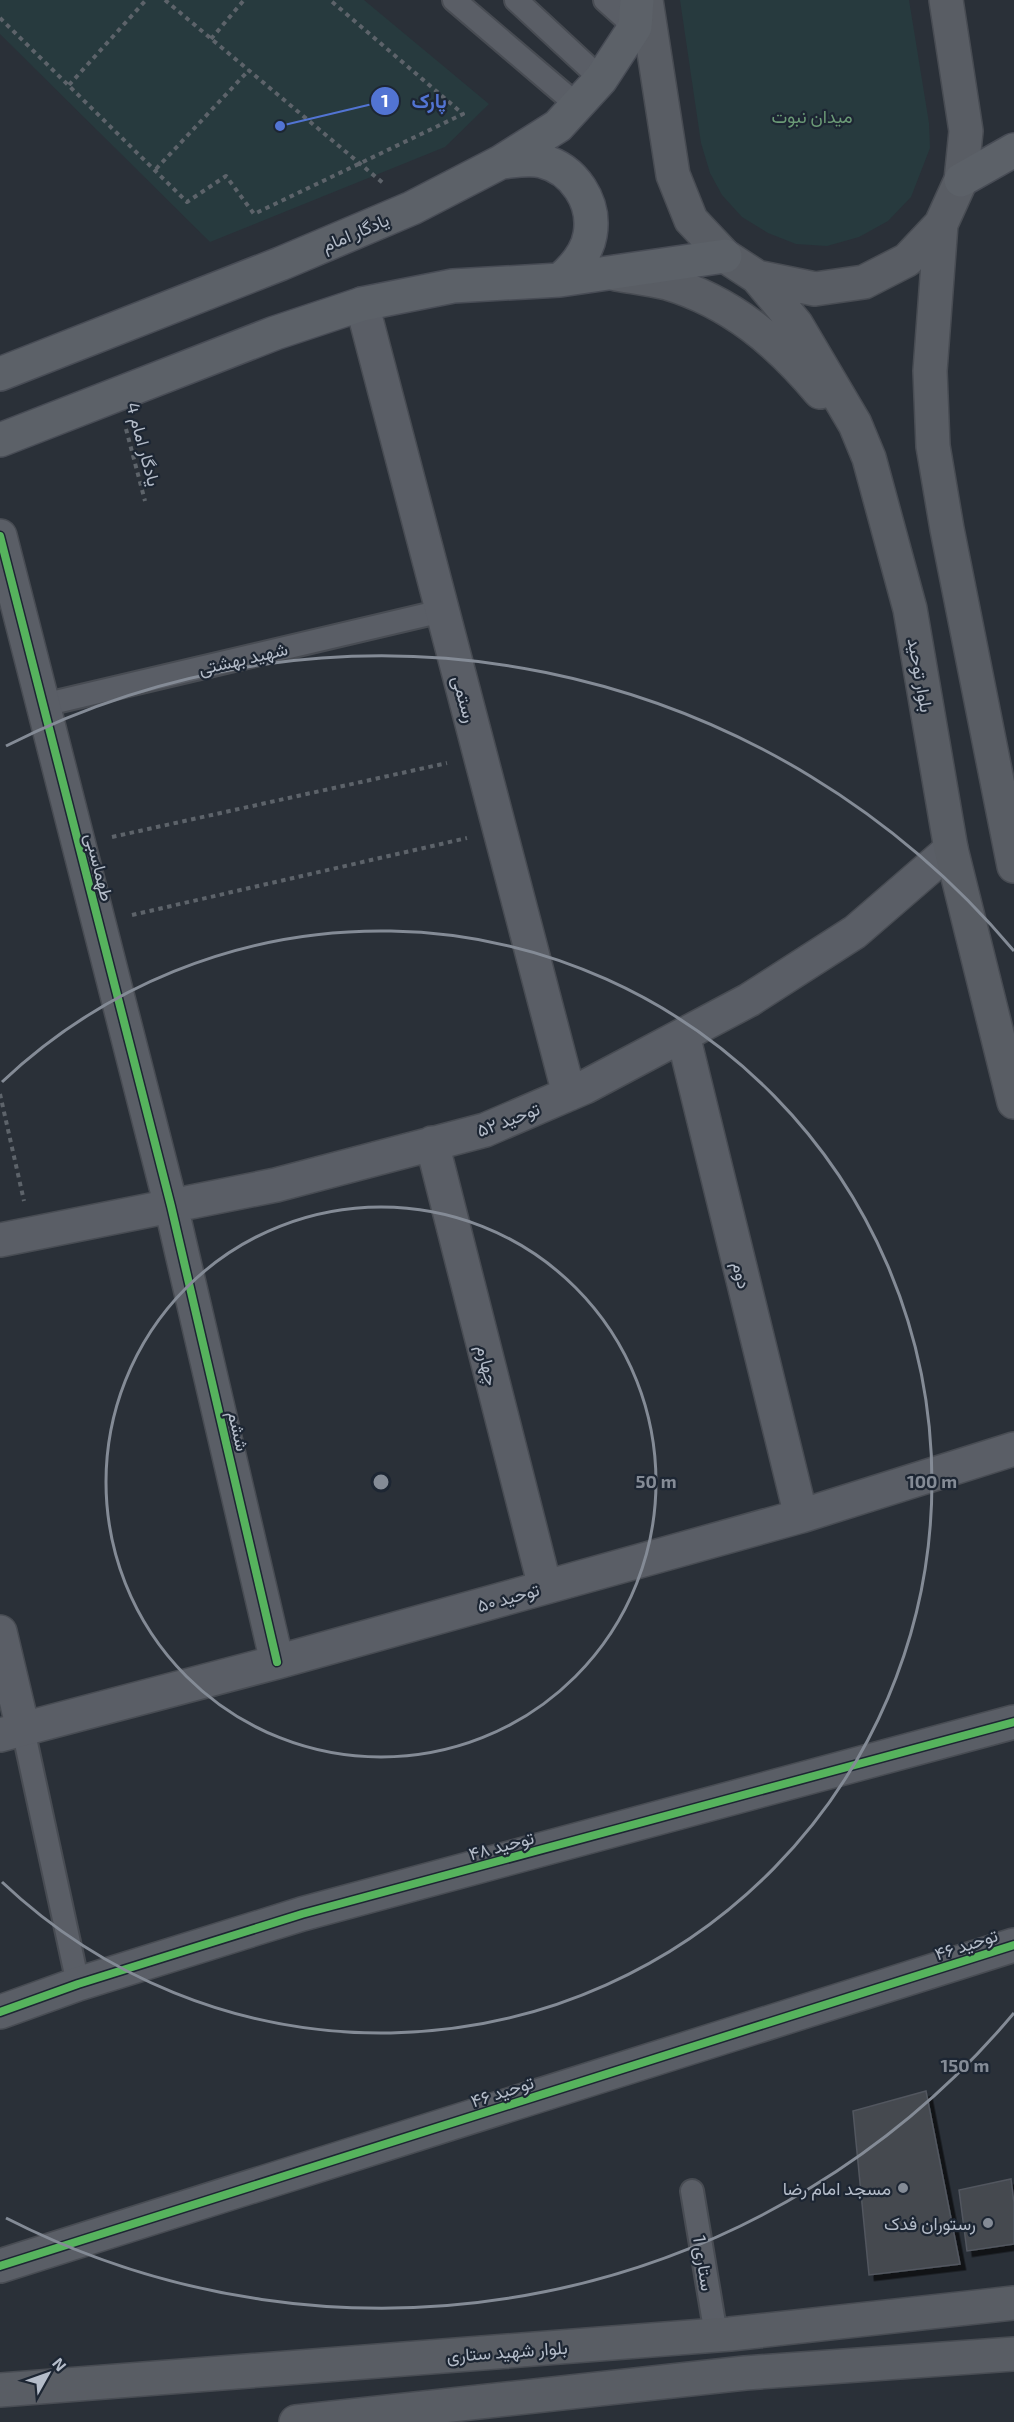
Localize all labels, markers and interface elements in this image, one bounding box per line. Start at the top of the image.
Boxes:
callout: پارک [370,82,459,120]
text: پارک [411,88,447,115]
text: 1 [381,89,389,111]
park label: میدان نبوت [771,105,853,128]
street label: یادگار امام [318,208,393,258]
street label: یادگار امام 4 [120,400,166,489]
street label: بلوار توحید [903,636,938,714]
street label: شهید بهشتی [196,637,290,680]
street label: رستمی [447,673,482,725]
street label: طهماسبی [80,831,119,904]
street label: توحید ۵۲ [473,1097,543,1142]
street label: دوم [726,1259,756,1291]
street label: چهارم [470,1342,504,1388]
street label: ششم [222,1409,254,1454]
text: 50 m [635,1470,677,1492]
text: 100 m [907,1470,957,1492]
centre of rings [371,1472,391,1492]
street label: توحید ۵۰ [474,1578,542,1617]
street label: توحید ۴۸ [466,1826,536,1865]
street label: توحید ۴۶ [932,1924,1000,1965]
text: 150 m [941,2054,989,2076]
street label: توحید ۴۶ [468,2071,536,2112]
place label: مسجد امام رضا [783,2177,891,2201]
marker: مسجد امام رضا [896,2181,910,2195]
place label: رستوران فدک [884,2212,976,2235]
marker: رستوران فدک [981,2216,995,2230]
street label: ستاری 1 [688,2234,719,2292]
street label: بلوار شهید ستاری [446,2336,568,2367]
north arrow [18,2344,78,2404]
text: N [49,2354,71,2375]

